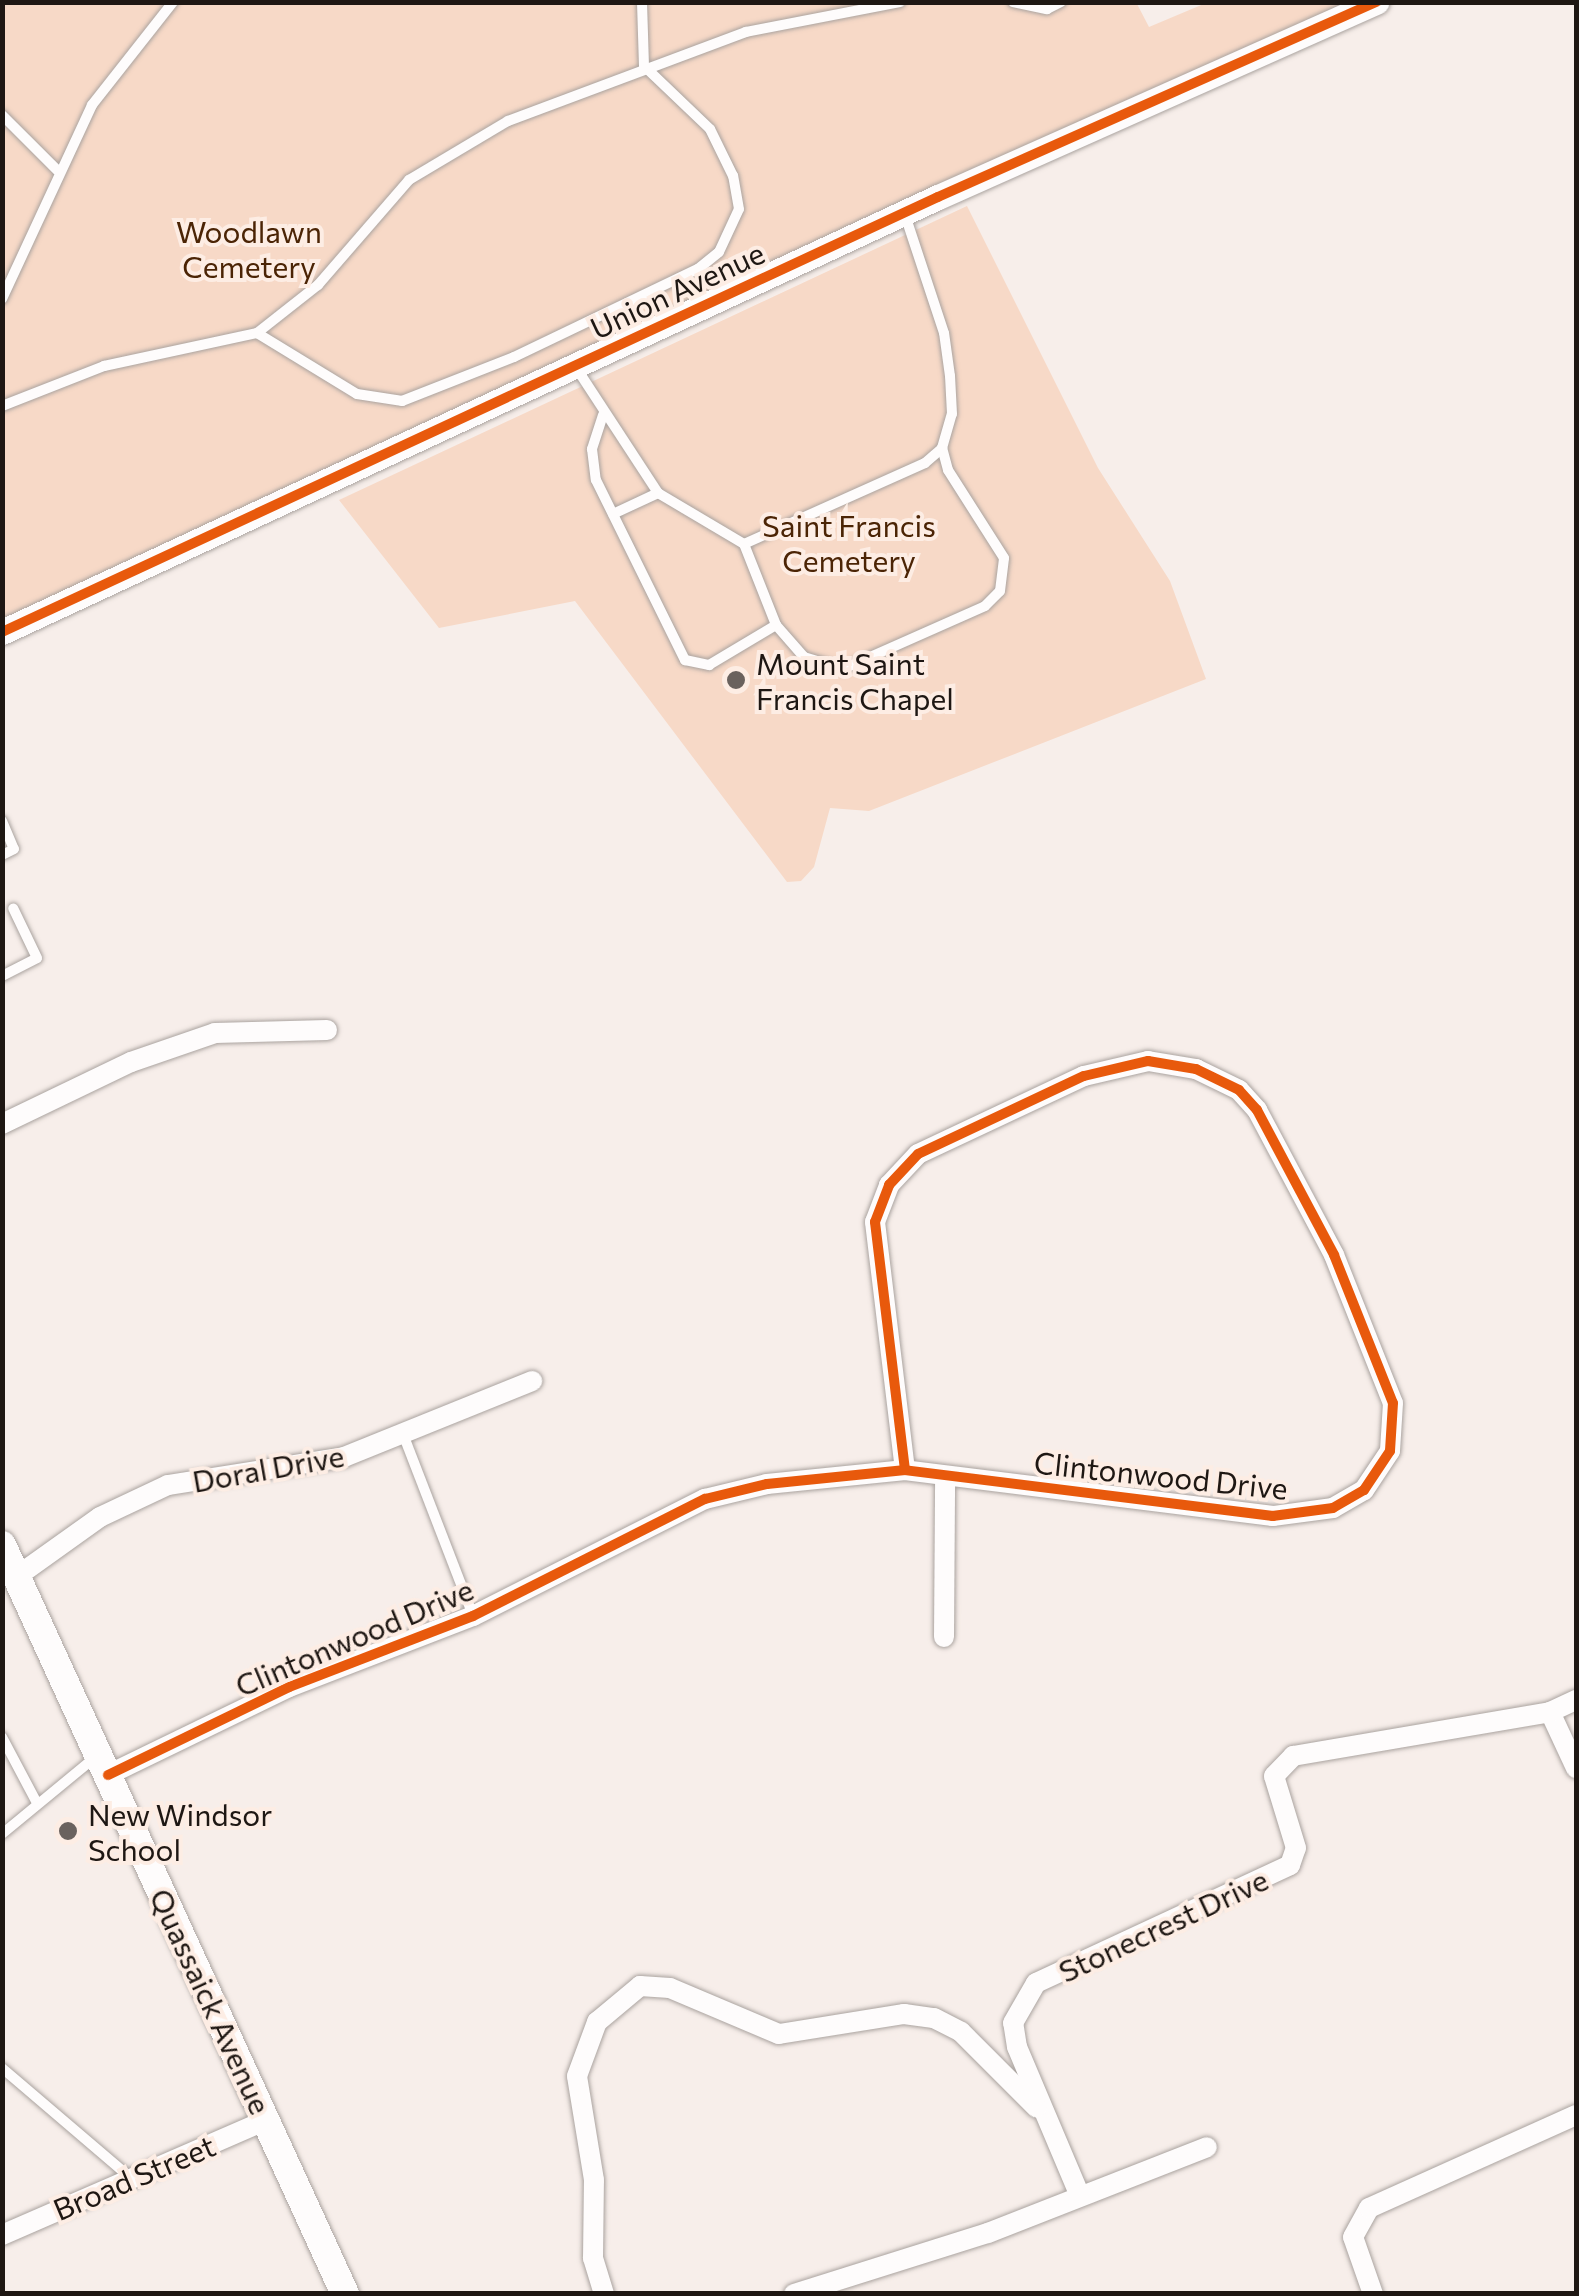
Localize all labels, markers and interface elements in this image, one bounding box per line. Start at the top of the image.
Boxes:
park label: Woodlawn Cemetery [176,213,322,284]
street label: Union Avenue [584,234,770,346]
park label: Saint Francis Cemetery [762,507,936,578]
place label: Mount Saint Francis Chapel [756,645,954,716]
marker: Mount Saint Francis Chapel [725,669,747,691]
street label: Doral Drive [189,1437,347,1499]
street label: Clintonwood Drive [1032,1444,1290,1506]
street label: Clintonwood Drive [230,1571,478,1703]
place label: New Windsor School [88,1796,272,1866]
marker: New Windsor School [57,1820,79,1842]
street label: Stonecrest Drive [1053,1861,1273,1989]
street label: Quassaick Avenue [143,1883,279,2119]
street label: Broad Street [48,2127,220,2227]

